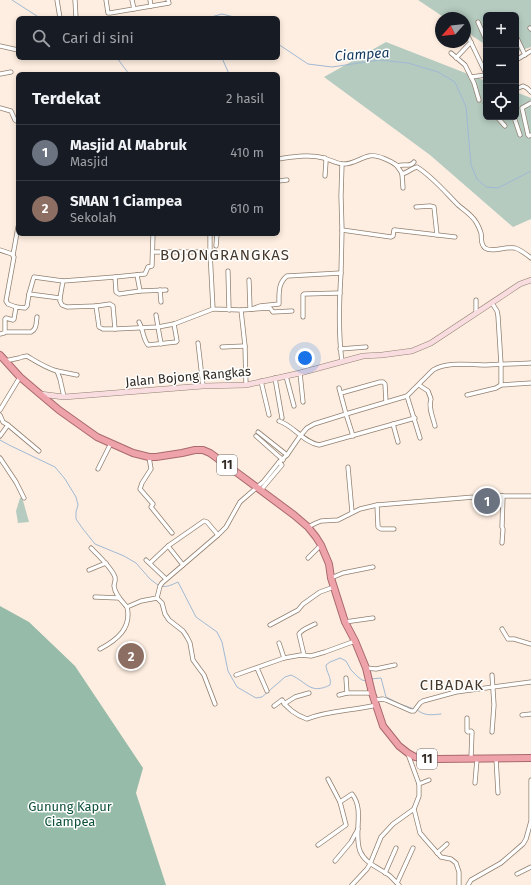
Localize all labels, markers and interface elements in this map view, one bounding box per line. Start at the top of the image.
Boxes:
north arrow [435,12,471,48]
map controls [483,12,519,120]
button: + [483,12,519,48]
search box [16,16,280,60]
icon: search [30,27,52,49]
text: Cari di sini [62,29,134,47]
water label: Ciampea [334,44,390,65]
button: − [483,48,519,84]
button: locate [483,84,519,120]
text: Terdekat [32,88,101,109]
text: 2 hasil [226,91,264,106]
text: Masjid Al Mabruk [70,136,187,154]
text: 1 [42,145,48,160]
text: 410 m [230,145,264,160]
text: Masjid [70,154,108,169]
text: SMAN 1 Ciampea [70,192,182,210]
text: 2 [42,201,48,216]
text: 610 m [230,201,264,216]
text: Sekolah [70,210,117,225]
district label: BOJONGRANGKAS [160,246,290,264]
your location [295,348,315,368]
street label: Jalan Bojong Rangkas [125,364,251,389]
road number: 11 [217,455,237,475]
pin: 1 [474,486,500,516]
pin: 2 [118,641,144,671]
district label: CIBADAK [420,676,484,694]
road number: 11 [417,749,437,769]
park label: Gunung Kapur Ciampea [28,799,112,829]

